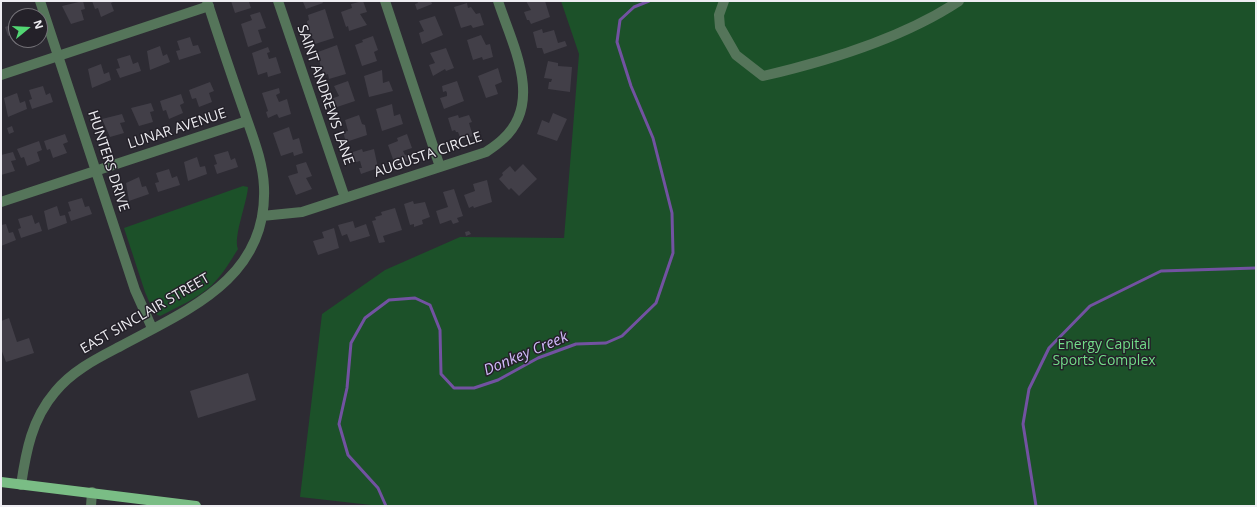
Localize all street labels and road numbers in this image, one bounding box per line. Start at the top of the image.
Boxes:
street label: SAINT ANDREWS LANE [293,23,357,167]
street label: LUNAR AVENUE [126,105,228,153]
street label: HUNTERS DRIVE [84,108,132,214]
street label: AUGUSTA CIRCLE [372,129,484,181]
street label: EAST SINCLAIR STREET [77,270,213,358]

